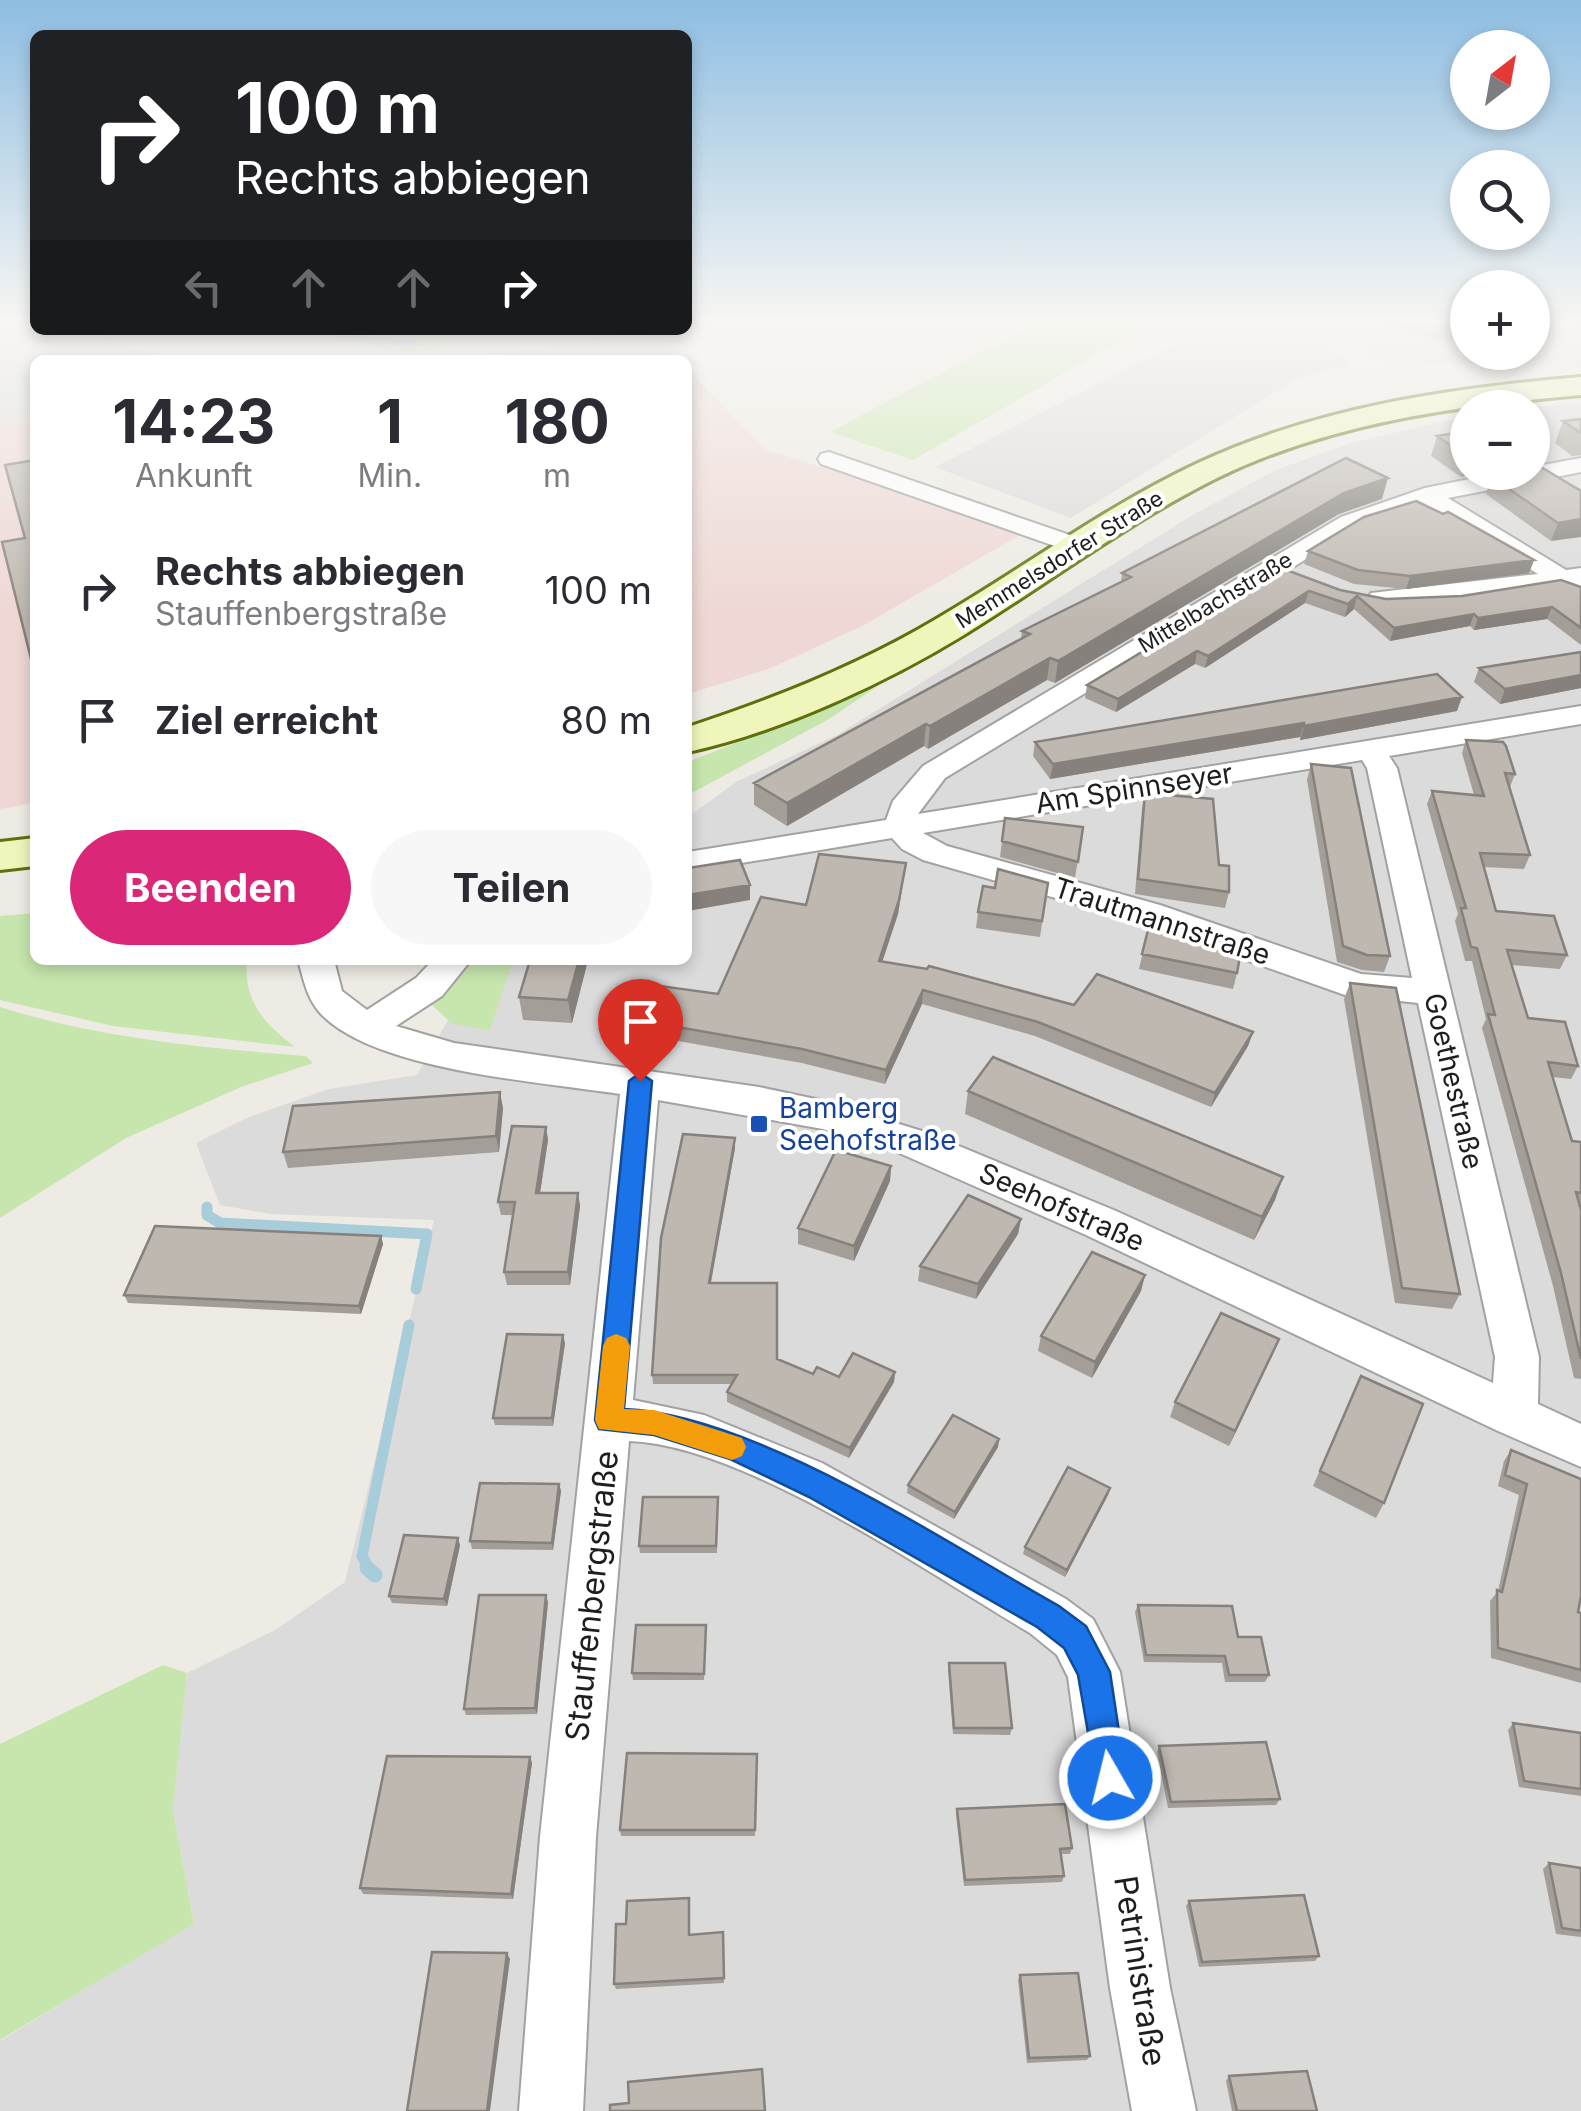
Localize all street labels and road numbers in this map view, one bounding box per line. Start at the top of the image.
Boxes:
street label: Memmelsdorfer Straße [951,485,1167,633]
street label: Mittelbachstraße [1134,546,1296,658]
street label: Am Spinnseyer [1033,756,1235,820]
street label: Trautmannstraße [1049,870,1275,972]
street label: Goethestraße [1417,990,1491,1172]
street label: Seehofstraße [974,1155,1150,1259]
street label: Stauffenbergstraße [557,1449,626,1743]
street label: Petrinistraße [1106,1873,1175,2069]

